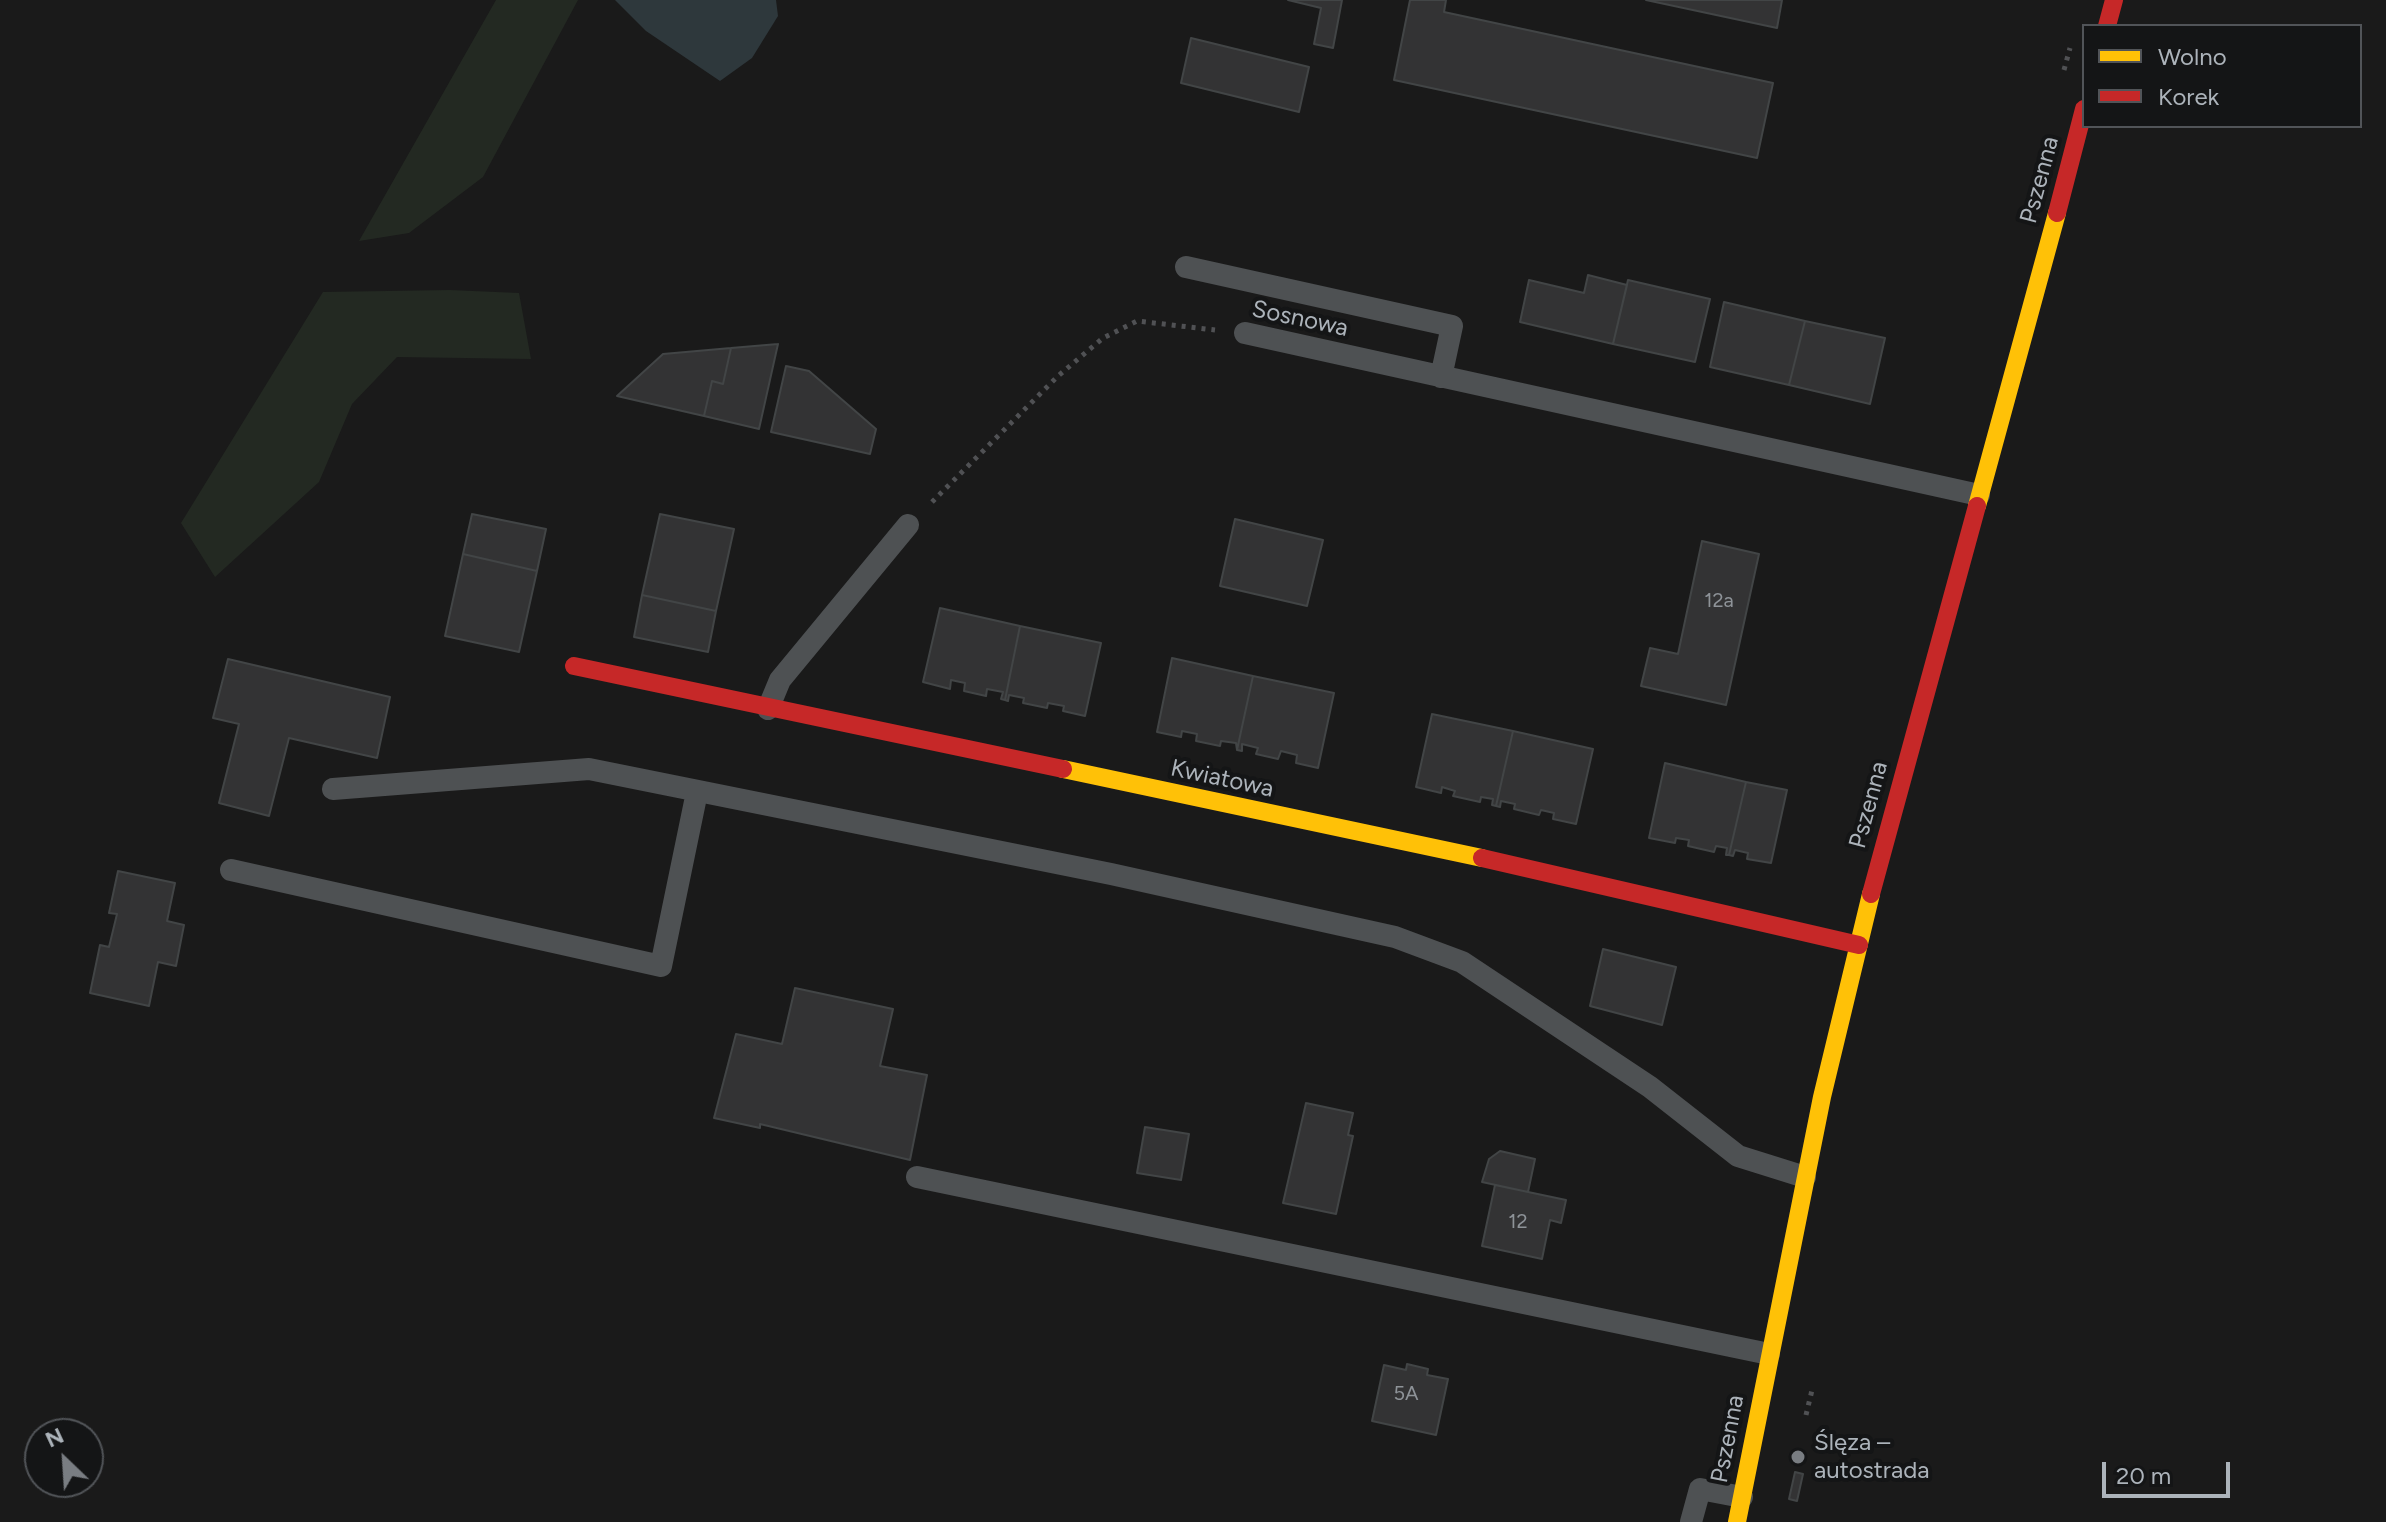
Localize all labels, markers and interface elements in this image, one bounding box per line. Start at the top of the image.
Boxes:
legend [2082,24,2362,128]
text: Wolno [2158,42,2227,71]
text: Korek [2158,82,2219,111]
street label: Pszenna [2015,133,2065,227]
street label: Sosnowa [1249,295,1351,343]
house number: 12a [1704,589,1734,613]
street label: Kwiatowa [1168,754,1276,804]
street label: Pszenna [1844,758,1894,852]
house number: 12 [1508,1210,1528,1234]
house number: 5A [1393,1382,1419,1406]
street label: Pszenna [1705,1393,1751,1485]
north arrow [24,1418,104,1498]
text: N [41,1422,68,1453]
place label: Ślęza – autostrada [1814,1429,1929,1485]
scale bar [2106,1446,2234,1496]
marker: Ślęza – autostrada [1789,1448,1807,1466]
text: 20 m [2116,1461,2171,1490]

